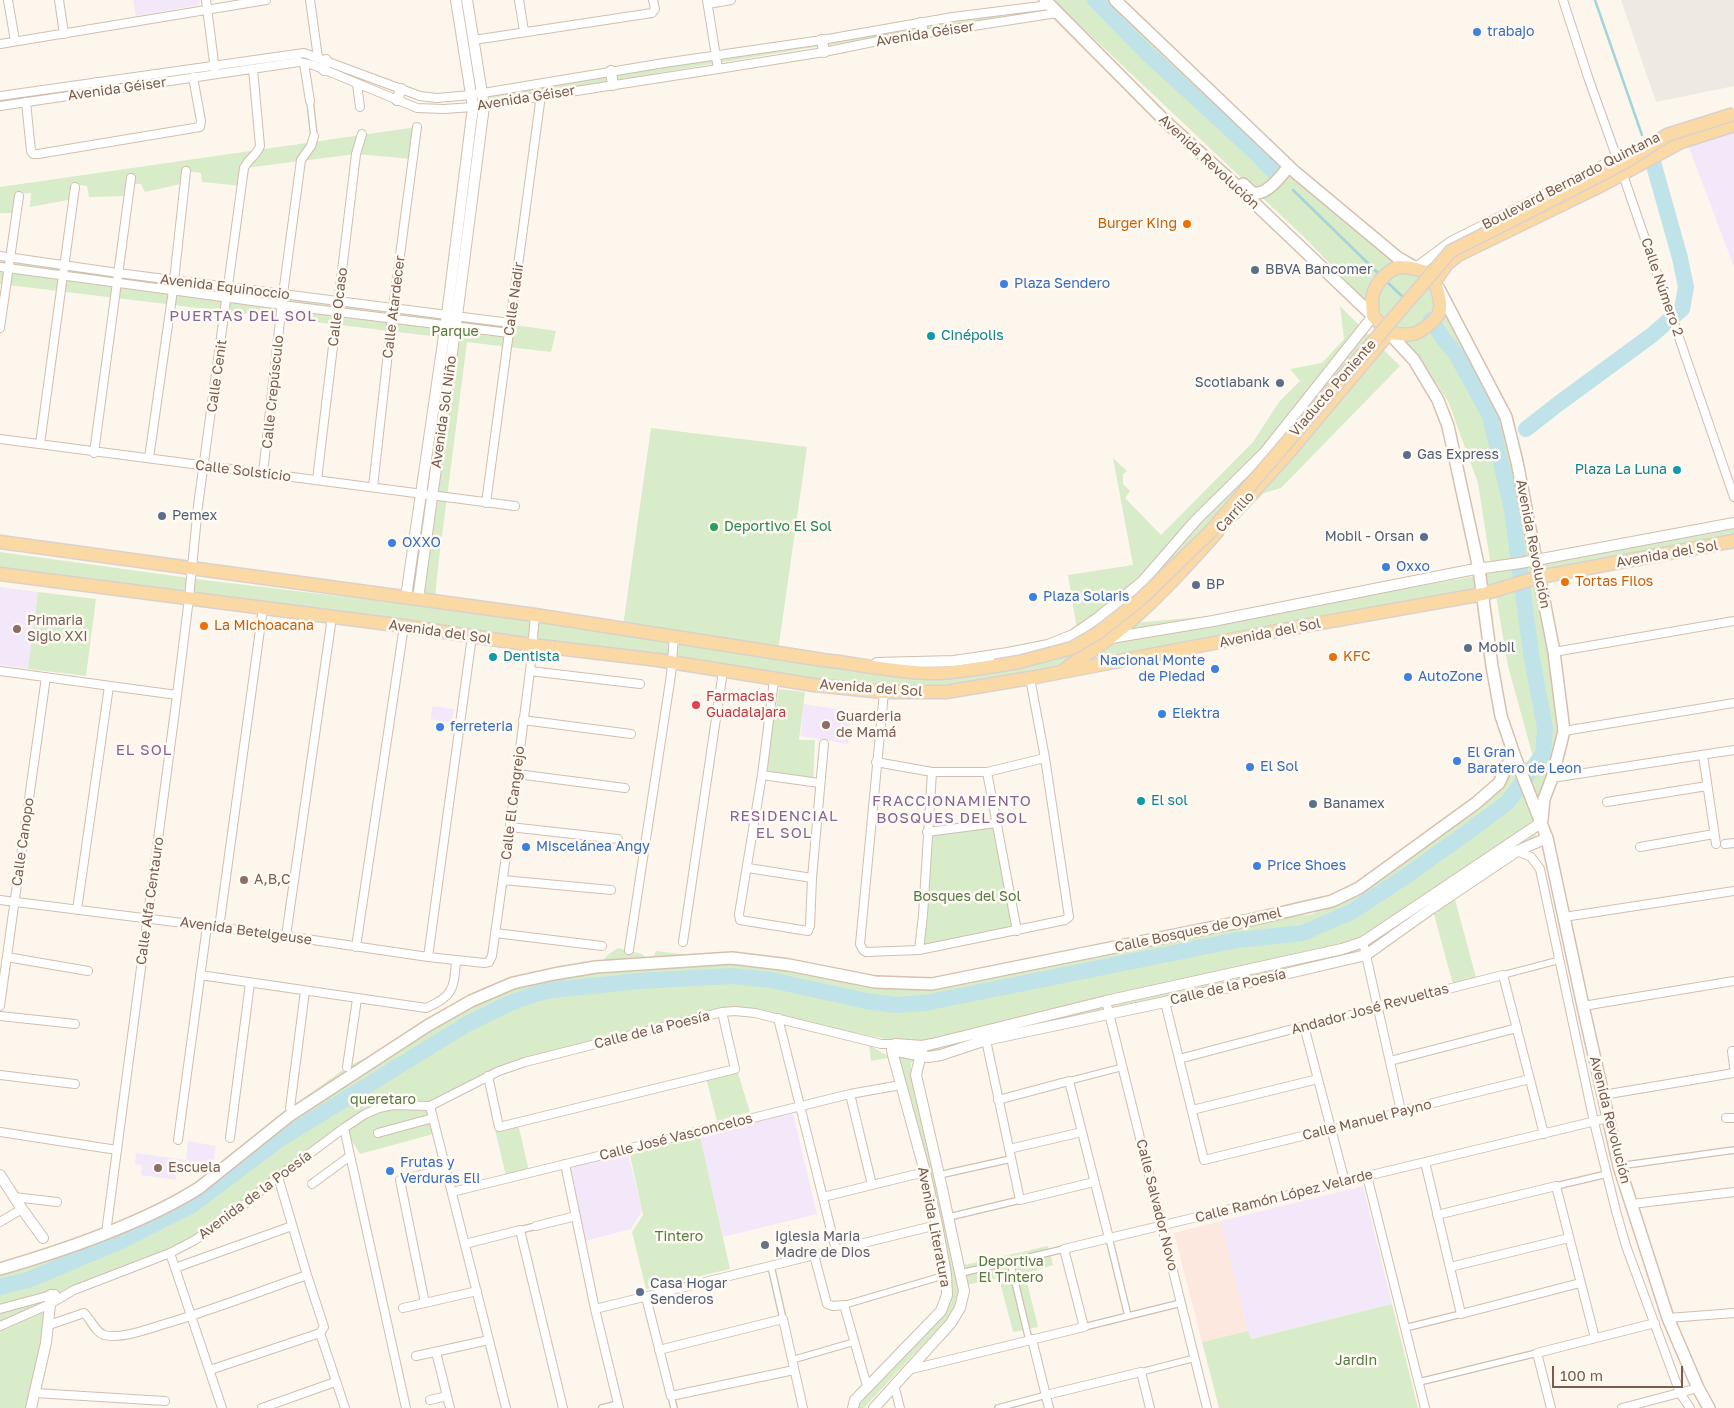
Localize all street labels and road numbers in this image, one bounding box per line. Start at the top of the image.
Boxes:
street label: Avenida Géiser [875,18,975,50]
street label: Avenida Géiser [67,74,167,104]
street label: Avenida Géiser [476,82,576,114]
street label: Avenida Revolución [1155,111,1263,213]
street label: Boulevard Bernardo Quintana [1479,129,1663,233]
street label: Calle Número 2 [1637,236,1687,338]
street label: Calle Atardecer [379,255,409,359]
street label: Calle Nadir [501,261,527,337]
street label: Calle Ocaso [325,266,351,348]
street label: Avenida Equinoccio [159,271,291,303]
street label: Calle Crepúsculo [259,334,287,450]
street label: Viaducto Poniente [1286,336,1380,440]
street label: Calle Cenit [204,338,230,414]
street label: Avenida Sol Niño [428,355,460,469]
street label: Calle Solsticio [194,457,292,485]
street label: Avenida Revolución [1512,478,1554,610]
street label: Carrillo [1212,488,1258,536]
street label: Avenida del Sol [1615,537,1719,571]
street label: Avenida del Sol [1218,615,1322,651]
street label: Avenida del Sol [388,617,492,647]
street label: Avenida del Sol [819,676,923,700]
street label: Calle El Cangrejo [498,745,528,861]
street label: Calle Canopo [8,797,38,887]
street label: Calle Alfa Centauro [133,836,167,966]
street label: Calle Bosques de Oyamel [1113,904,1283,956]
street label: Avenida Betelgeuse [179,913,313,949]
street label: Calle de la Poesía [1168,965,1288,1009]
street label: Andador José Revueltas [1289,980,1451,1038]
street label: Calle de la Poesía [592,1008,712,1052]
street label: Avenida Revolución [1586,1054,1634,1186]
street label: Calle Manuel Payno [1301,1096,1433,1144]
street label: Calle José Vasconcelos [598,1110,754,1164]
street label: Calle Salvador Novo [1133,1137,1181,1273]
street label: Avenida de la Poesía [195,1147,315,1243]
street label: Avenida Literatura [914,1165,954,1289]
street label: Calle Ramón López Velarde [1193,1166,1375,1226]

